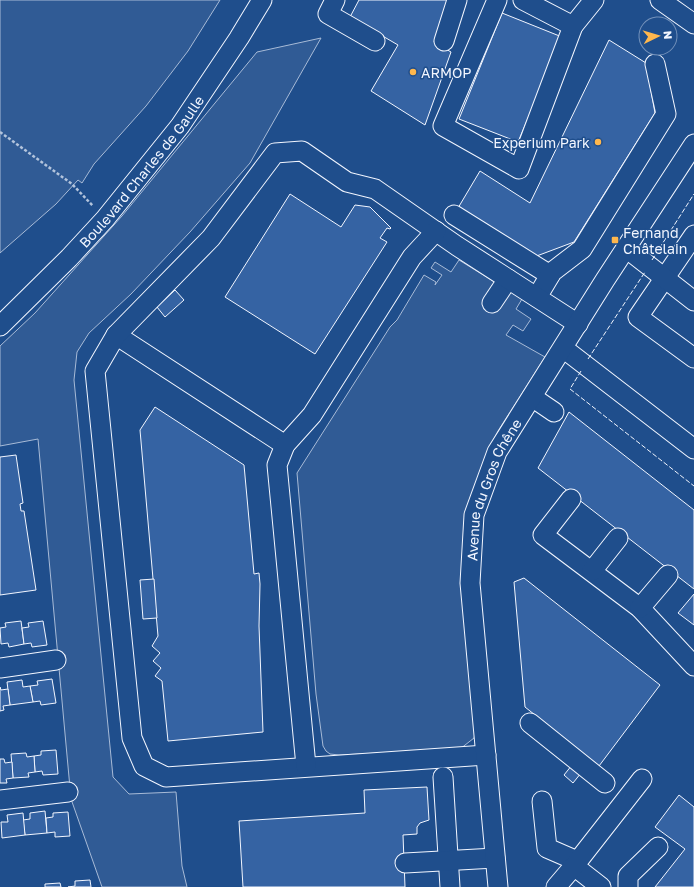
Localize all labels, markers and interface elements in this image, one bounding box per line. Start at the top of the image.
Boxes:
north arrow [638,16,678,56]
text: N [662,30,675,40]
place label: ARMOP [421,64,471,81]
marker: ARMOP [408,67,418,77]
street label: Boulevard Charles de Gaulle [75,92,207,250]
place label: Experium Park [493,134,590,151]
marker: Experium Park [593,137,603,147]
place label: Fernand Châtelain [623,224,687,257]
marker: Fernand Châtelain [610,235,620,245]
street label: Avenue du Gros Chêne [463,415,524,561]

